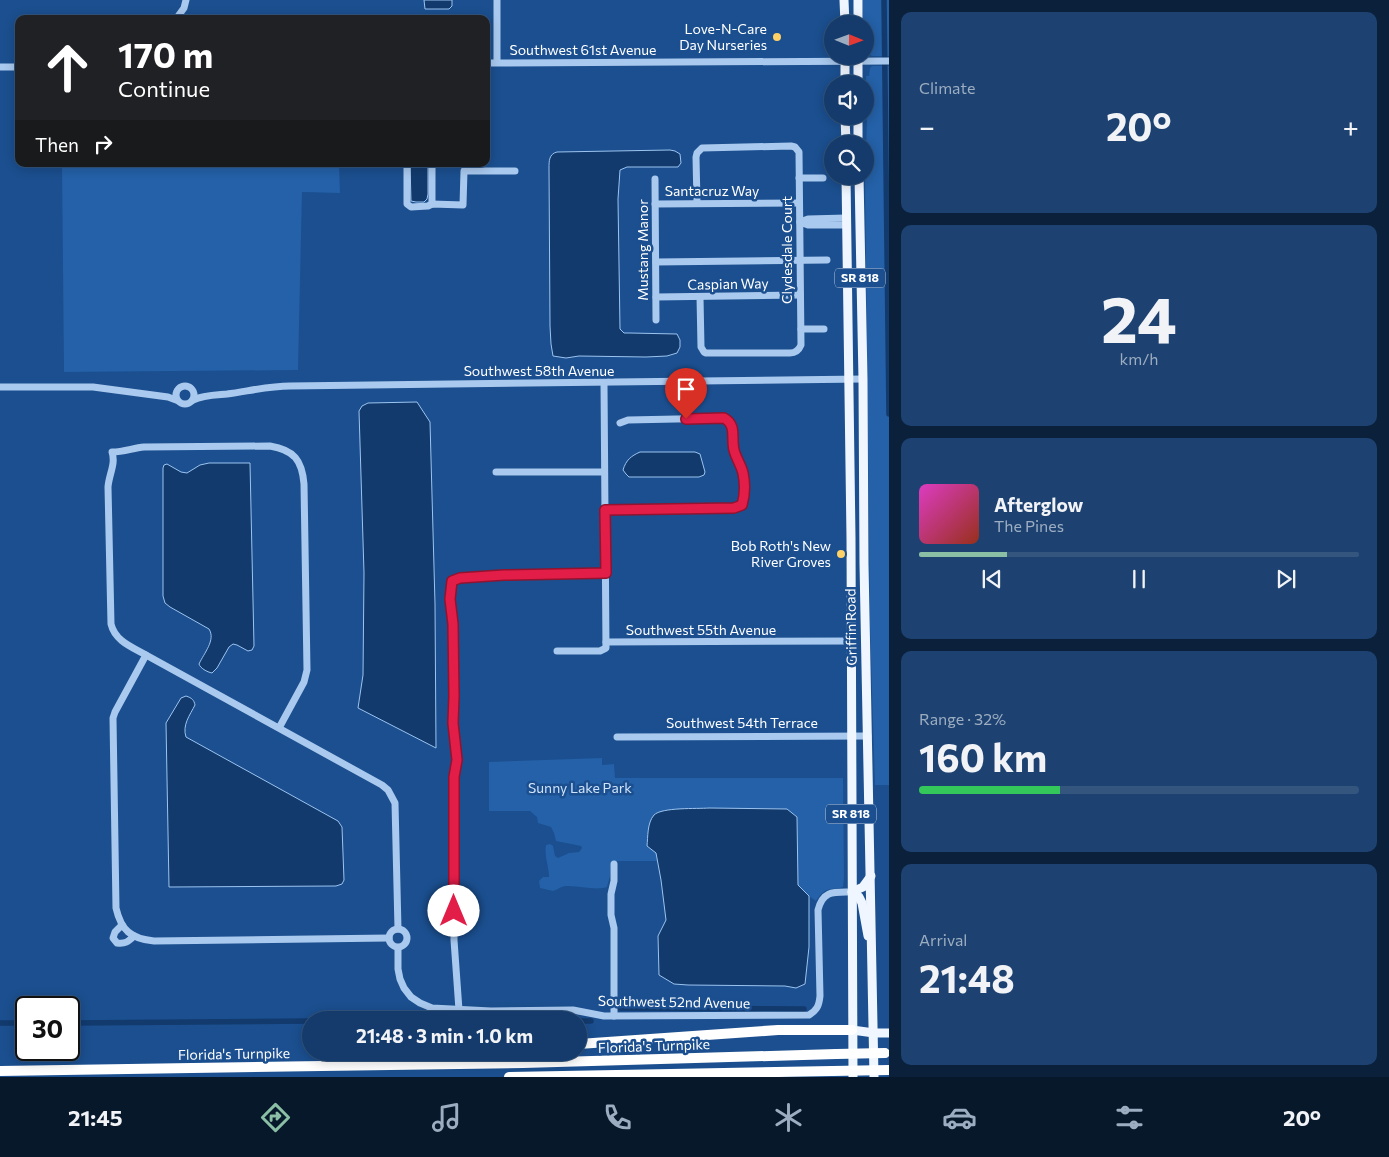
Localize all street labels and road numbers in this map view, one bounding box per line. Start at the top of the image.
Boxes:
street label: Southwest 61st Avenue [510,41,657,58]
street label: Santacruz Way [665,182,759,199]
street label: Clydesdale Court [778,196,795,304]
street label: Mustang Manor [634,199,651,301]
road number: SR 818 [835,268,885,288]
street label: Caspian Way [687,274,769,293]
street label: Southwest 58th Avenue [464,362,614,379]
street label: Griffin Road [841,588,860,666]
street label: Southwest 55th Avenue [626,621,776,638]
street label: Southwest 54th Terrace [666,714,818,731]
road number: SR 818 [826,804,876,824]
street label: Southwest 52nd Avenue [598,992,750,1011]
street label: Florida's Turnpike [598,1035,710,1056]
street label: Florida's Turnpike [178,1044,290,1063]

